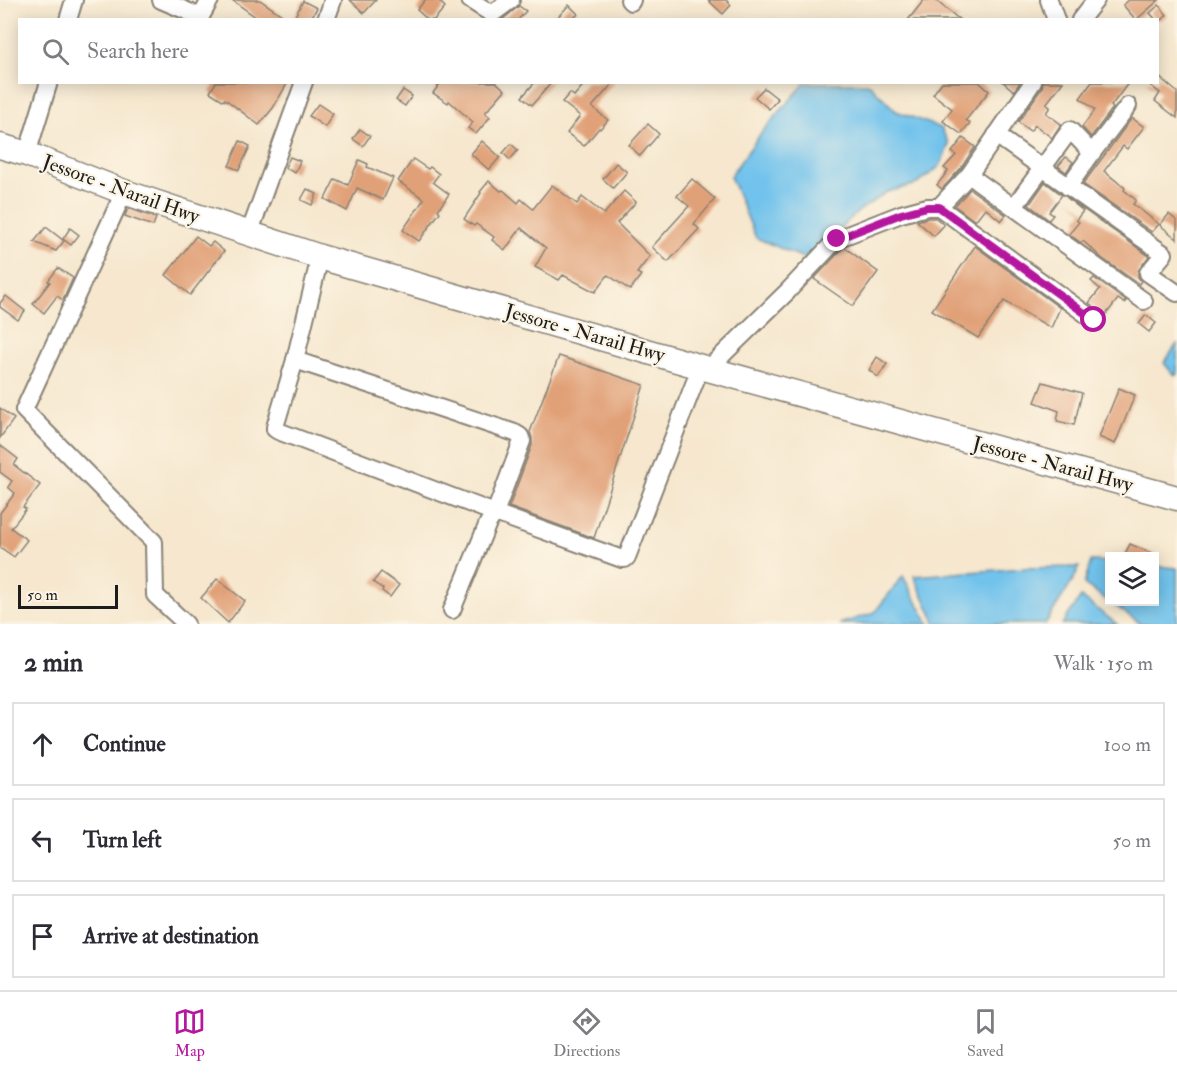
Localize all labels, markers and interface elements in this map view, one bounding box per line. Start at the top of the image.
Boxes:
search box [18,18,1159,84]
icon: search [39,35,72,68]
text: Search here [87,37,189,65]
street label: Jessore - Narail Hwy [38,149,204,229]
route end [823,225,849,251]
street label: Jessore - Narail Hwy [501,298,669,368]
route start [1080,306,1106,332]
street label: Jessore - Narail Hwy [969,430,1137,498]
map controls [1105,552,1159,606]
button: layers [1105,552,1159,606]
scale bar [18,582,118,610]
text: 50 m [27,585,58,605]
text: 2 min [24,647,83,679]
text: Walk · 150 m [1053,651,1153,676]
icon: ahead [26,728,59,761]
text: Continue [83,730,166,758]
text: 100 m [1104,732,1151,757]
icon: left [26,824,59,857]
text: Turn left [83,826,162,854]
text: 50 m [1112,828,1151,853]
icon: arrive [26,920,59,953]
text: Arrive at destination [83,922,259,950]
tab: Map [173,1005,206,1061]
tab: Directions [553,1005,620,1061]
tab: Saved [967,1005,1004,1061]

